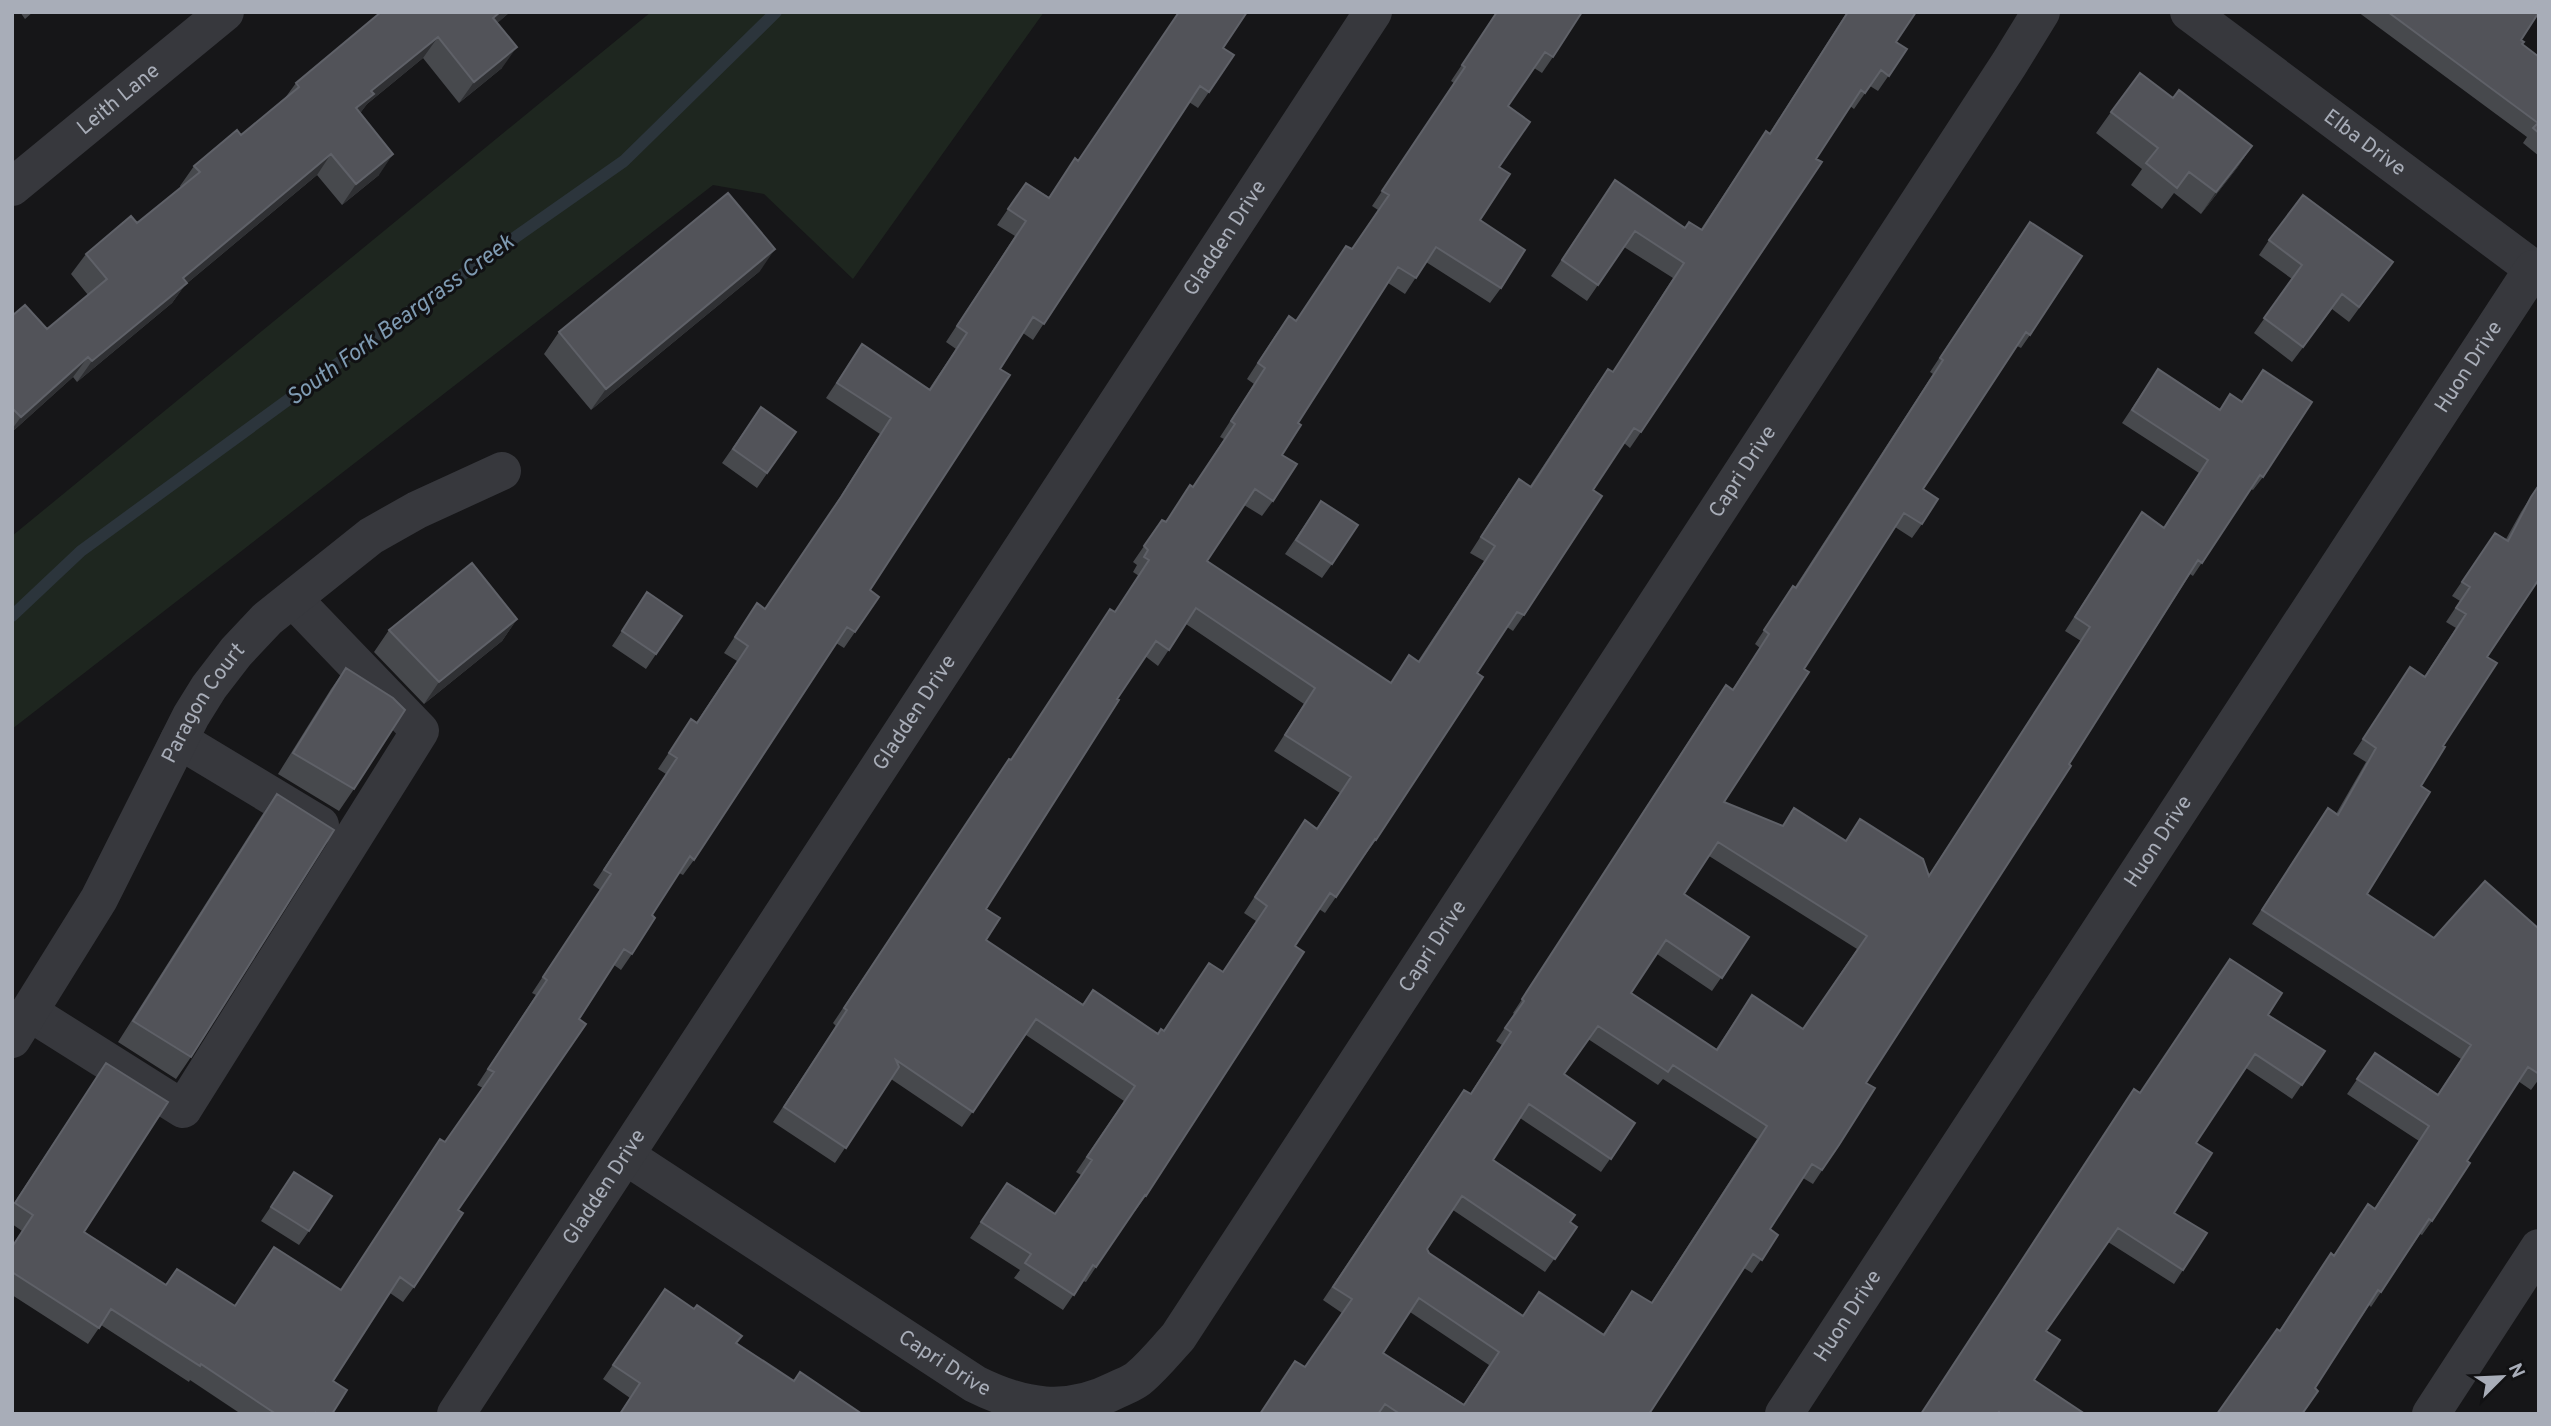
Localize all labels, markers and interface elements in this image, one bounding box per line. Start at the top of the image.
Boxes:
street label: Leith Lane [72,57,166,141]
street label: Elba Drive [2318,103,2411,182]
street label: Gladden Drive [1177,175,1273,301]
water label: South Fork Beargrass Creek [282,229,521,413]
street label: Huon Drive [2429,316,2509,418]
street label: Capri Drive [1703,420,1783,523]
street label: Paragon Court [156,637,251,768]
street label: Gladden Drive [867,650,962,776]
street label: Huon Drive [2119,790,2198,893]
street label: Capri Drive [1393,895,1473,998]
street label: Gladden Drive [557,1124,652,1250]
street label: Huon Drive [1808,1265,1888,1367]
street label: Capri Drive [893,1324,995,1403]
north arrow [2467,1342,2537,1412]
text: N [2502,1360,2529,1382]

